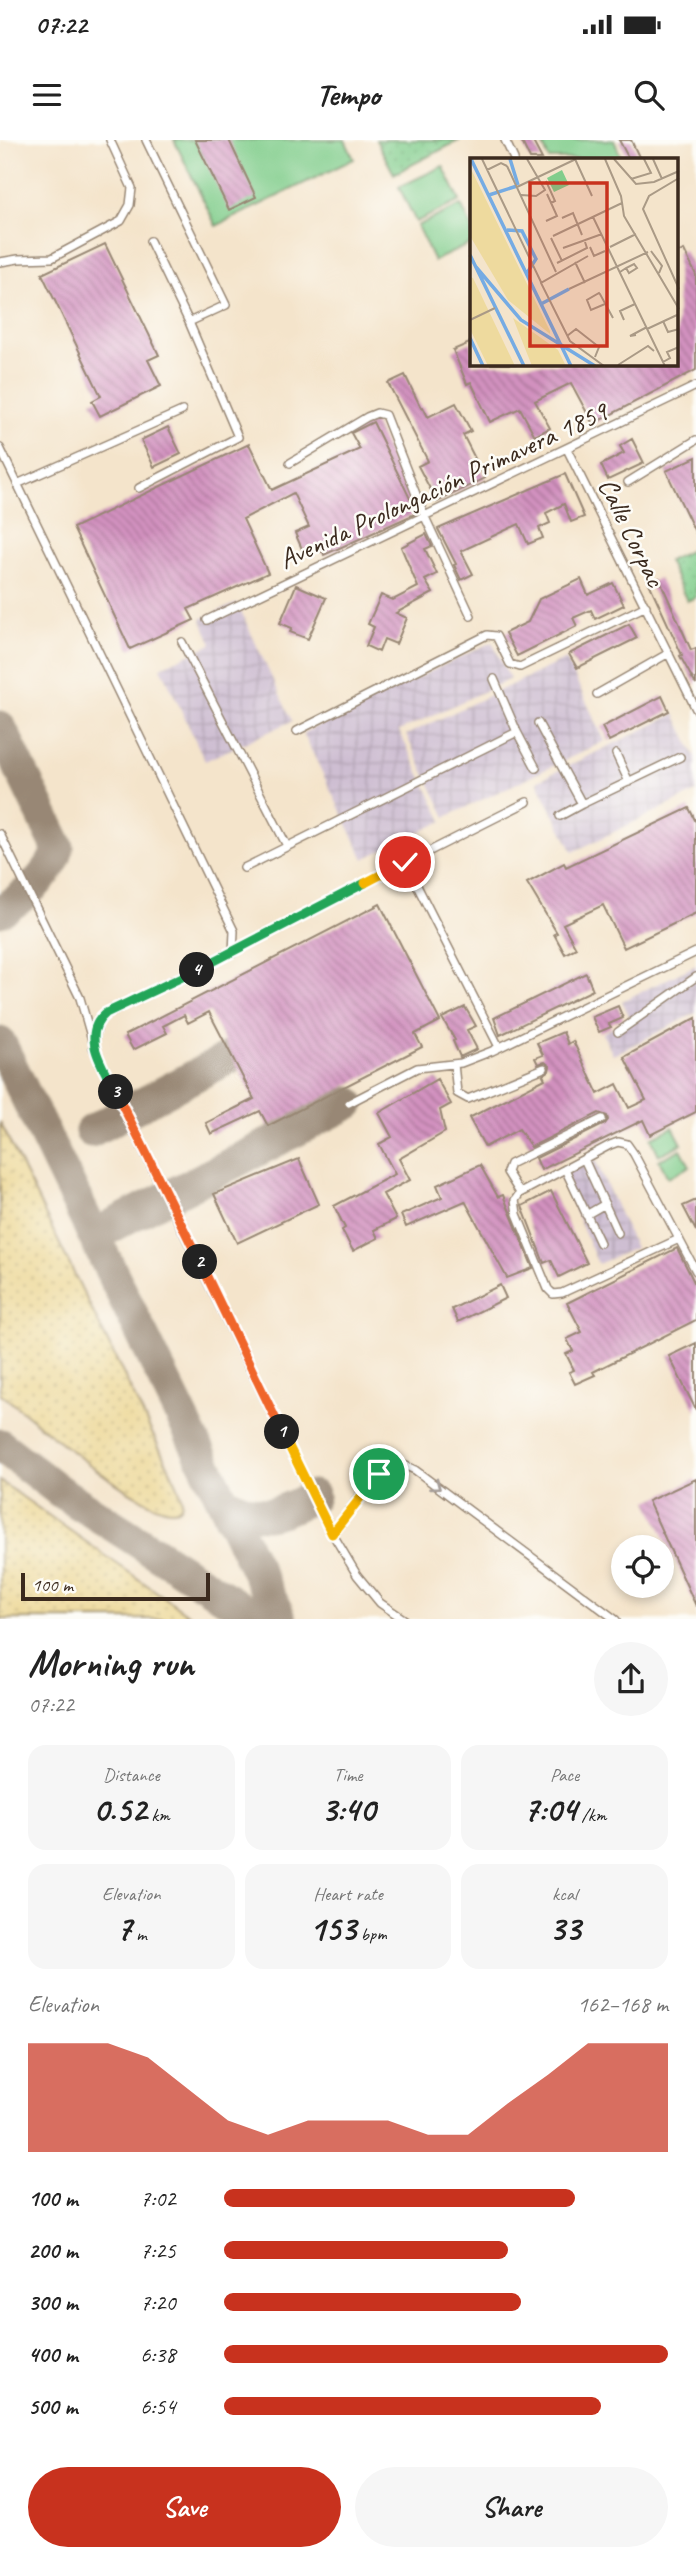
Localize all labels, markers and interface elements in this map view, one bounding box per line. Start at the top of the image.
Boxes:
text: 07:22 [35,8,87,41]
text: Tempo [316,74,380,115]
icon: menu [28,76,66,114]
icon: search [630,76,668,114]
inset map [470,158,678,366]
street label: Avenida Prolongación Primavera 1859 [273,392,615,577]
street label: Calle Corpac [591,472,674,593]
pin [375,832,435,892]
icon: check [386,843,424,881]
pin: 4 [180,952,214,988]
text: 4 [192,957,201,981]
pin: 3 [99,1074,134,1110]
text: 3 [111,1079,120,1103]
pin: 2 [182,1244,218,1280]
text: 2 [195,1249,204,1273]
pin: 1 [264,1414,300,1450]
text: 1 [277,1419,286,1443]
pin [349,1444,409,1504]
icon: arrive [360,1455,398,1493]
one-way arrow [428,1478,440,1490]
map controls [611,1535,674,1598]
button: locate [611,1535,674,1598]
scale bar [21,1570,210,1602]
text: 100 m [32,1573,73,1597]
text: Morning run [28,1640,194,1687]
button: share [594,1642,668,1716]
text: 07:22 [28,1690,74,1719]
text: Distance [103,1763,160,1787]
text: Time [333,1763,363,1787]
text: Pace [550,1763,579,1787]
text: 0.52 [93,1787,147,1832]
text: 3:40 [321,1787,375,1832]
text: 7:04 [523,1787,577,1832]
text: km [147,1803,170,1827]
text: /km [577,1803,606,1827]
text: Elevation [102,1882,161,1906]
text: Heart rate [313,1882,383,1906]
text: kcal [552,1882,577,1906]
text: 7 [116,1906,132,1951]
text: 153 [309,1906,356,1951]
text: 33 [549,1906,580,1951]
text: m [132,1922,147,1946]
text: bpm [356,1922,387,1946]
text: Elevation [28,1990,99,2019]
text: 162–168 m [577,1990,668,2019]
text: 100 m [28,2184,78,2213]
text: 7:02 [140,2184,176,2213]
text: 200 m [28,2236,78,2265]
text: 7:25 [140,2236,176,2265]
text: 300 m [28,2288,78,2317]
text: 7:20 [140,2288,176,2317]
text: 400 m [28,2340,78,2369]
text: 6:38 [140,2340,176,2369]
text: 500 m [28,2392,77,2421]
text: 6:54 [140,2392,176,2421]
button: Save [28,2467,341,2547]
button: Share [355,2467,668,2547]

